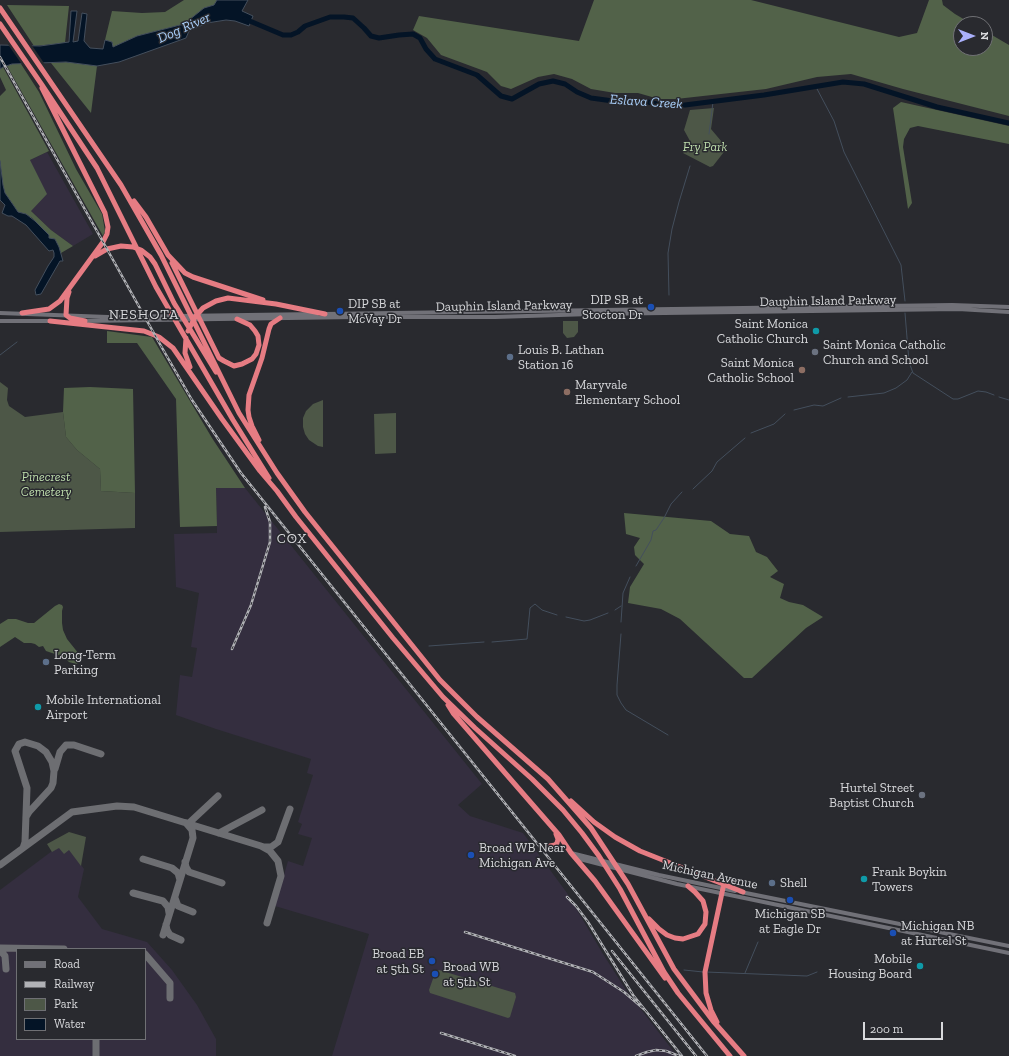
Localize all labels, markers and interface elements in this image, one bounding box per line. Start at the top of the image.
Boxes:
water label: Dog River [155,9,213,47]
north arrow [953,16,993,56]
text: N [978,32,991,40]
water label: Eslava Creek [609,91,683,113]
park label: Fry Park [683,139,727,155]
place label: DIP SB at Stocton Dr [582,292,643,323]
street label: Dauphin Island Parkway [760,292,896,310]
place label: DIP SB at McVay Dr [348,296,402,327]
street label: Dauphin Island Parkway [436,297,572,315]
marker: DIP SB at Stocton Dr [646,302,656,312]
marker: DIP SB at McVay Dr [335,306,345,316]
district label: NESHOTA [109,307,179,323]
place label: Saint Monica Catholic Church [717,316,808,347]
marker: Saint Monica Catholic Church [811,326,821,336]
place label: Saint Monica Catholic Church and School [823,337,946,368]
place label: Louis B. Lathan Station 16 [518,342,604,373]
marker: Saint Monica Catholic Church and School [810,347,820,357]
marker: Louis B. Lathan Station 16 [505,352,515,362]
place label: Saint Monica Catholic School [707,355,794,386]
marker: Saint Monica Catholic School [797,365,807,375]
place label: Maryvale Elementary School [575,377,680,408]
marker: Maryvale Elementary School [562,387,572,397]
park label: Pinecrest Cemetery [21,469,71,500]
district label: COX [277,531,307,547]
place label: Long-Term Parking [54,647,116,678]
marker: Long-Term Parking [41,657,51,667]
place label: Mobile International Airport [46,692,161,723]
marker: Mobile International Airport [33,702,43,712]
place label: Hurtel Street Baptist Church [829,780,914,811]
marker: Hurtel Street Baptist Church [917,790,927,800]
place label: Broad WB Near Michigan Ave [479,840,565,871]
marker: Broad WB Near Michigan Ave [466,850,476,860]
street label: Michigan Avenue [661,857,759,893]
place label: Frank Boykin Towers [872,864,947,895]
marker: Frank Boykin Towers [859,874,869,884]
place label: Shell [780,875,807,891]
marker: Shell [767,878,777,888]
marker: Michigan SB at Eagle Dr [785,895,795,905]
place label: Michigan SB at Eagle Dr [755,906,825,937]
place label: Michigan NB at Hurtel St [901,918,974,949]
marker: Michigan NB at Hurtel St [888,928,898,938]
place label: Broad EB at 5th St [372,946,424,977]
legend [16,948,146,1040]
place label: Mobile Housing Board [828,951,912,982]
marker: Broad EB at 5th St [427,956,437,966]
text: Road [54,957,80,971]
place label: Broad WB at 5th St [443,959,499,990]
marker: Mobile Housing Board [915,961,925,971]
marker: Broad WB at 5th St [430,969,440,979]
text: Railway [54,977,95,991]
text: Park [54,997,78,1011]
scale bar [865,1014,945,1040]
text: Water [54,1017,86,1031]
text: 200 m [870,1022,903,1036]

